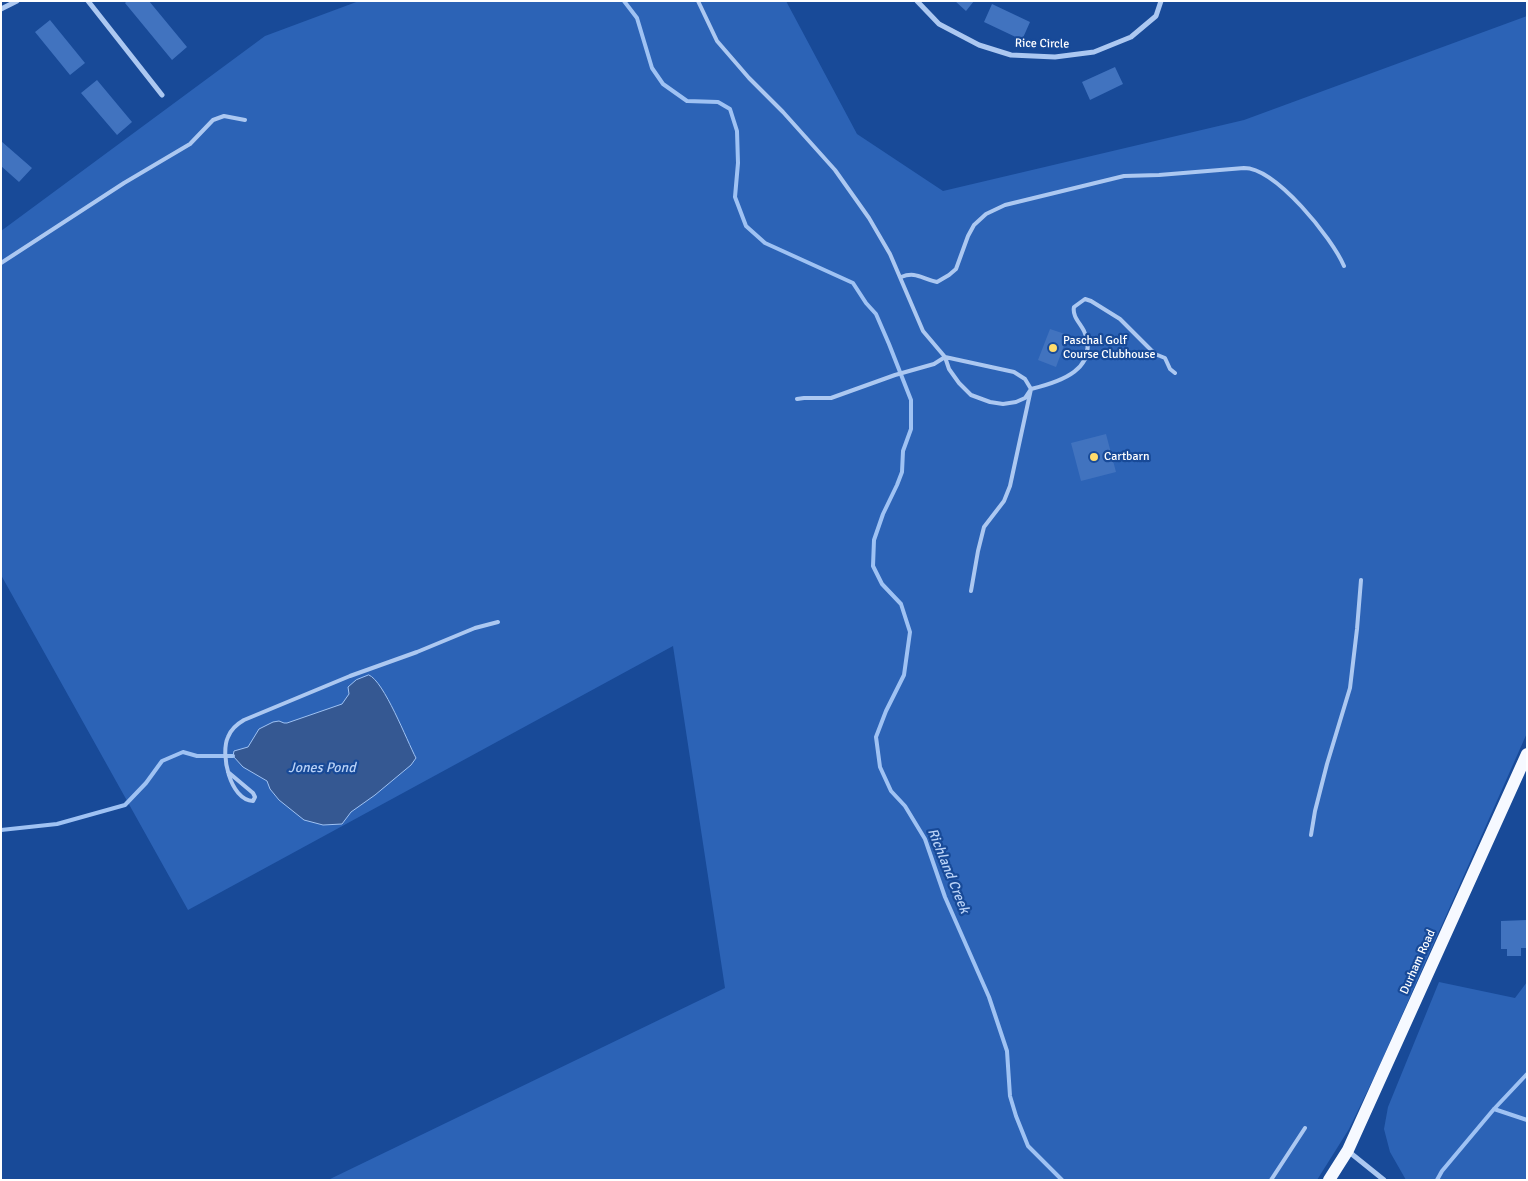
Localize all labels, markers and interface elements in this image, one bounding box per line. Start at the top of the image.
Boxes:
street label: Rice Circle [1015,36,1069,52]
place label: Paschal Golf Course Clubhouse [1063,334,1155,362]
marker: Paschal Golf Course Clubhouse [1047,342,1059,354]
place label: Cartbarn [1104,450,1149,464]
marker: Cartbarn [1088,451,1100,463]
water label: Jones Pond [288,760,356,776]
water label: Richland Creek [923,826,973,916]
street label: Durham Road [1397,927,1439,997]

